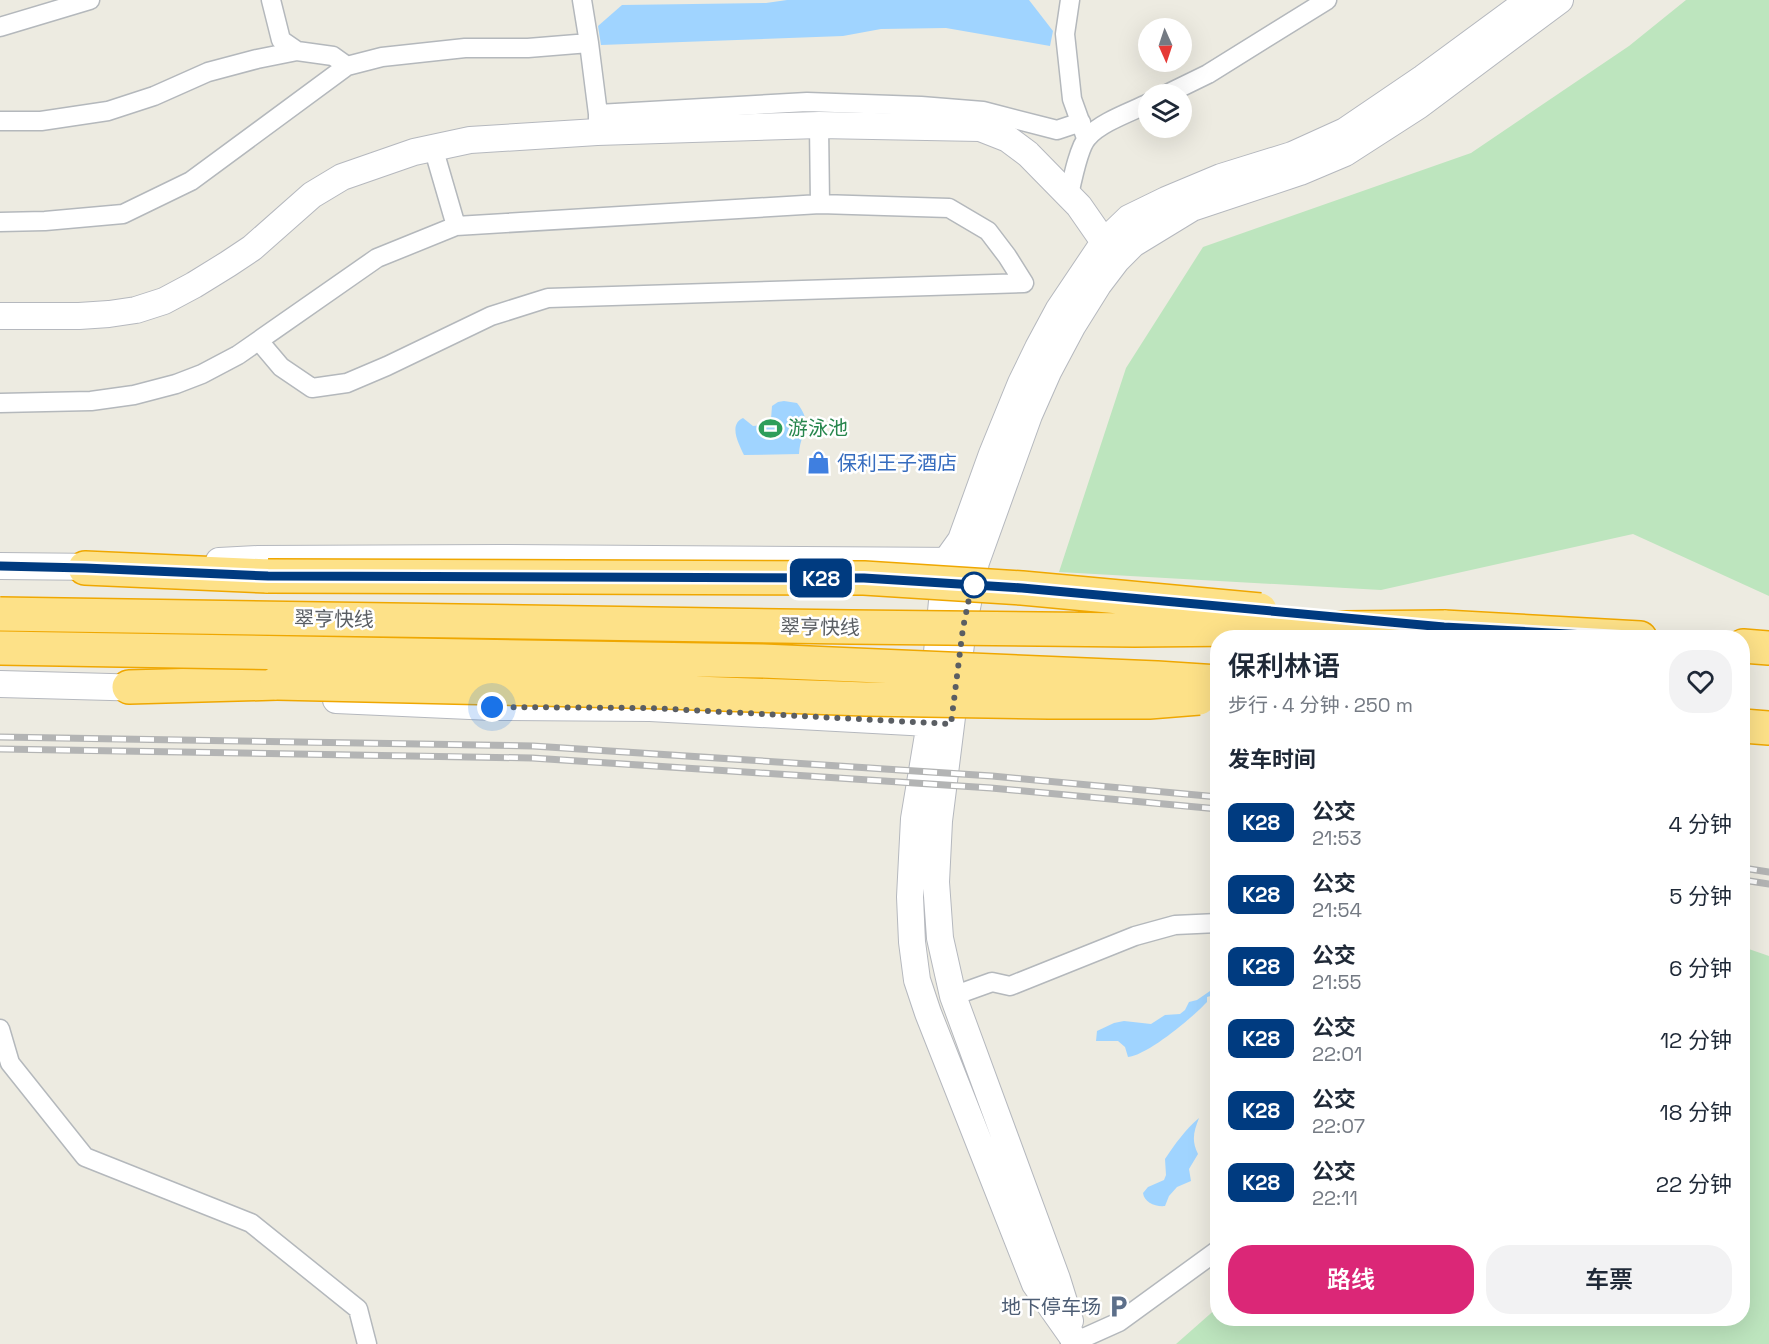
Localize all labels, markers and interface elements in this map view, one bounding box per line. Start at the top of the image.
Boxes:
north arrow [1138,18,1192,72]
map controls [1138,18,1192,138]
button: layers [1138,84,1192,138]
sports icon: 游泳池 [757,415,783,441]
place label: 游泳池 [788,415,848,441]
shop icon: 保利王子酒店 [806,450,832,476]
place label: 保利王子酒店 [837,450,957,476]
line badge: K28 [786,558,856,598]
text: K28 [802,565,840,592]
unlabelled marker [961,572,987,598]
street label: 翠亨快线 [294,605,374,633]
street label: 翠亨快线 [780,613,860,641]
text: 保利林语 [1228,648,1340,684]
button: heart [1669,650,1732,713]
your location [477,692,507,722]
text: 步行 · 4 分钟 · 250 m [1228,692,1413,718]
text: 发车时间 [1228,745,1316,773]
text: 公交 [1312,797,1356,825]
text: K28 [1242,809,1280,836]
text: 4 分钟 [1669,810,1732,838]
text: 21:53 [1312,825,1362,851]
text: 公交 [1312,869,1356,897]
text: K28 [1242,881,1280,908]
text: 5 分钟 [1669,882,1732,910]
text: 21:54 [1312,897,1362,923]
text: 公交 [1312,941,1356,969]
text: K28 [1242,953,1280,980]
text: 6 分钟 [1669,954,1732,982]
text: 21:55 [1312,969,1361,995]
text: 公交 [1312,1013,1356,1041]
text: K28 [1242,1025,1280,1052]
text: 12 分钟 [1660,1026,1732,1054]
text: 22:01 [1312,1041,1362,1067]
text: 公交 [1312,1085,1356,1113]
text: K28 [1242,1097,1280,1124]
text: 18 分钟 [1659,1098,1732,1126]
text: 22:07 [1312,1113,1365,1139]
text: 公交 [1312,1157,1356,1185]
text: K28 [1242,1169,1280,1196]
text: 22 分钟 [1656,1170,1732,1198]
text: 22:11 [1312,1185,1358,1211]
button: 路线 [1228,1245,1474,1314]
button: 车票 [1486,1245,1732,1314]
place label: 地下停车场 [1001,1294,1101,1320]
parking icon: 地下停车场 [1106,1294,1132,1320]

